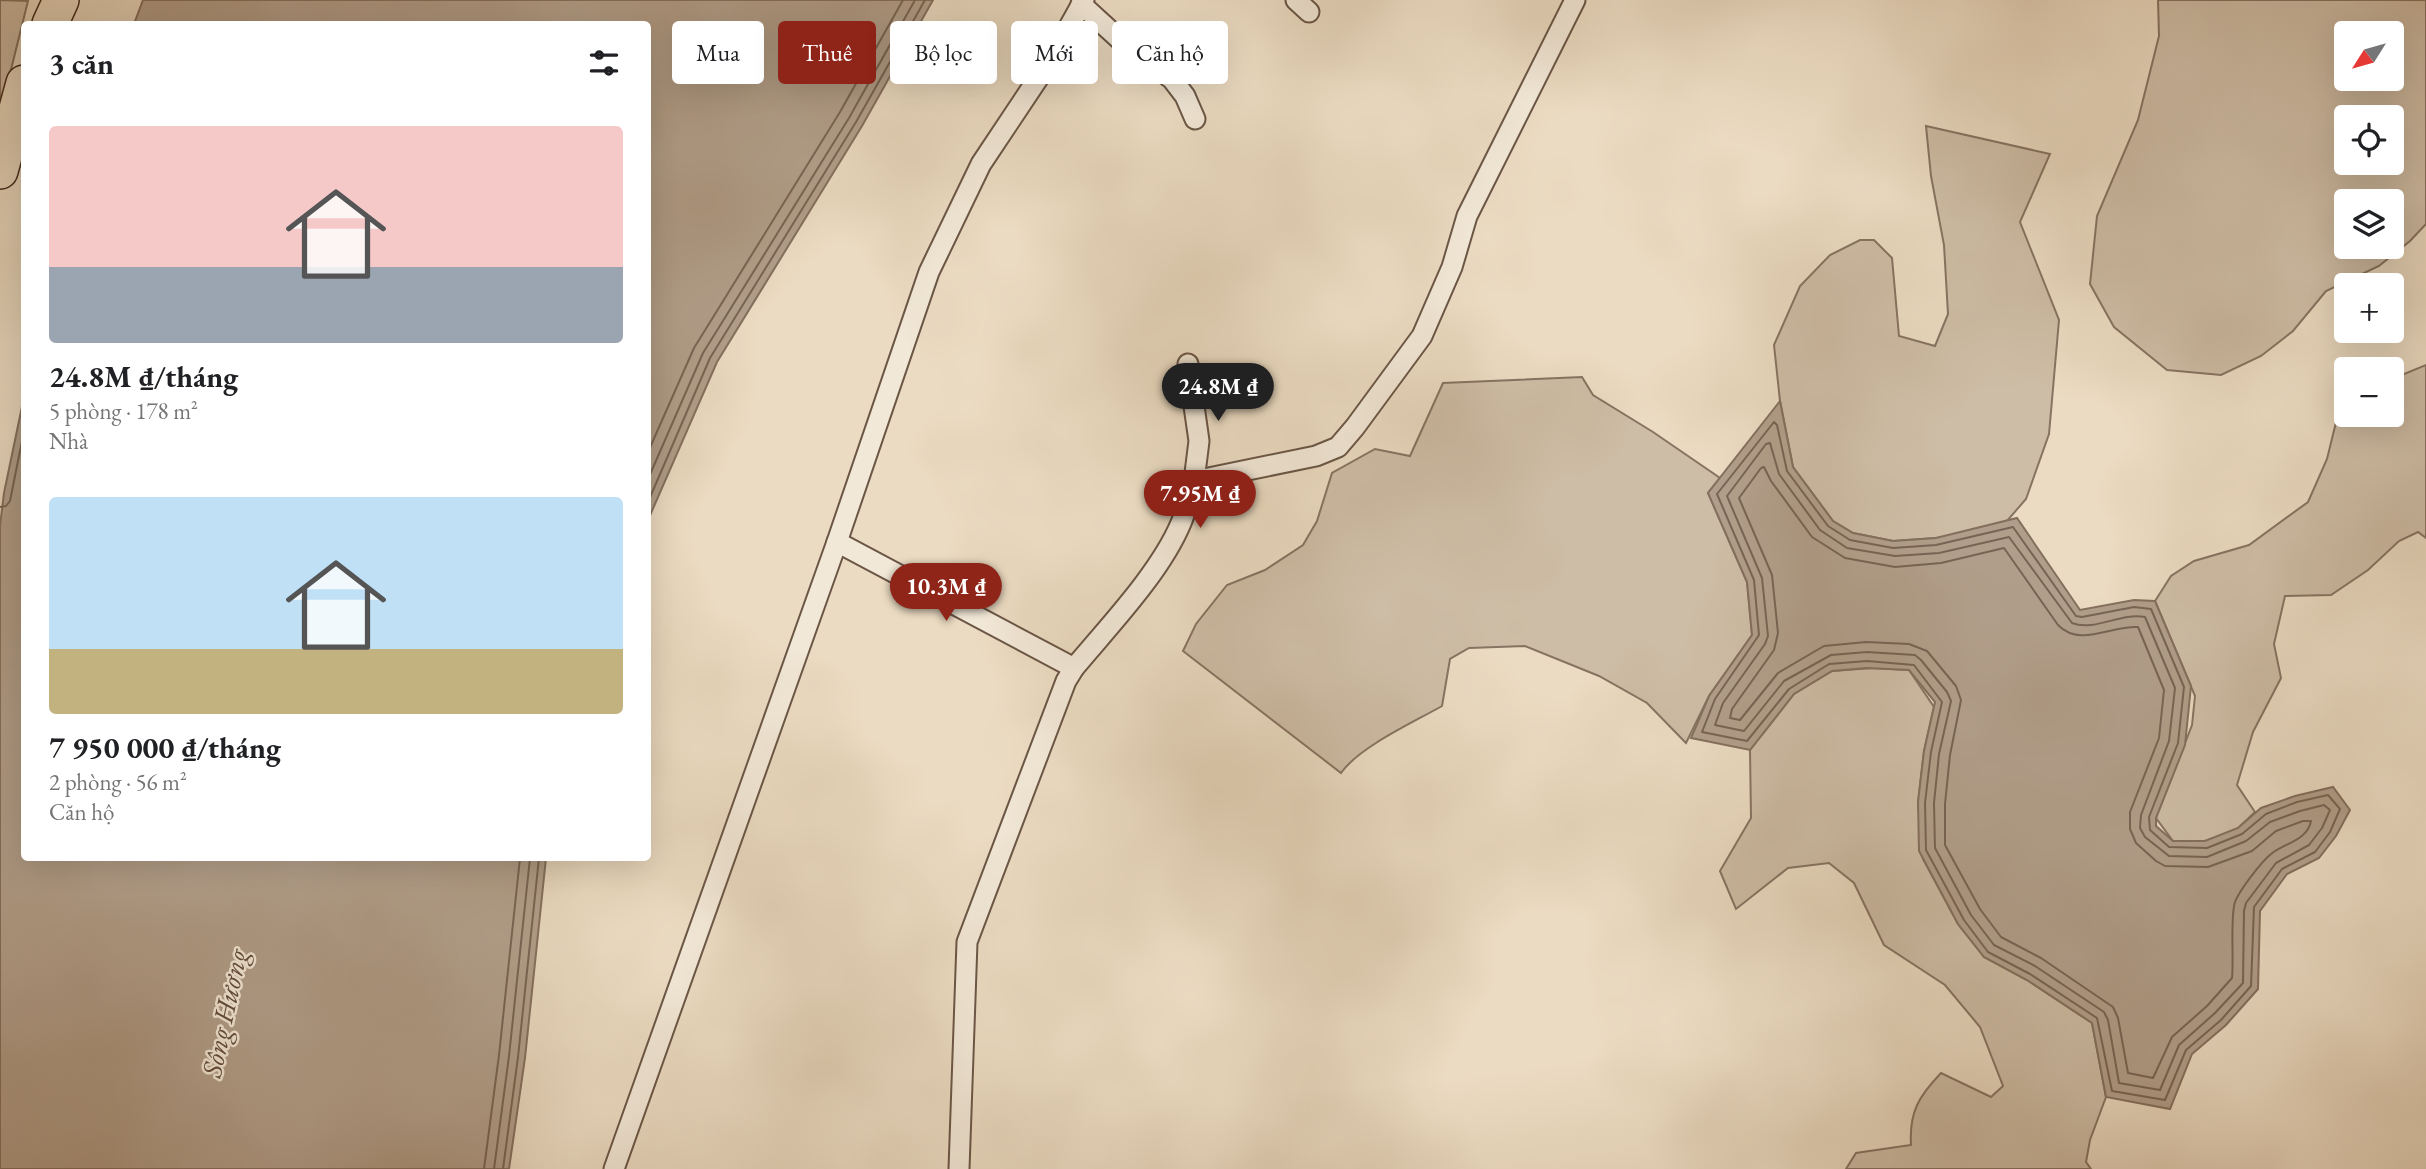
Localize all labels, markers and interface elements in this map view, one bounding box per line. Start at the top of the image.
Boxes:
chip: Mua [672,21,764,84]
chip: Thuê [778,21,876,84]
chip: Bộ lọc [890,21,997,84]
chip: Mới [1011,21,1098,84]
chip: Căn hộ [1112,21,1228,84]
north arrow [2334,21,2404,91]
map controls [2334,21,2404,427]
text: 3 căn [49,44,114,83]
icon: filters [585,44,623,82]
button: locate [2334,105,2404,175]
icon: home [273,171,399,297]
button: layers [2334,189,2404,259]
button: + [2334,273,2404,343]
text: 24.8M ₫/tháng [49,357,238,396]
button: − [2334,357,2404,427]
pin: 24.8M ₫ [1153,364,1283,423]
text: 24.8M ₫ [1178,371,1258,401]
text: 5 phòng · 178 m² [49,396,198,426]
text: Nhà [49,426,88,456]
pin: 7.95M ₫ [1135,470,1265,530]
text: 7.95M ₫ [1160,478,1240,508]
icon: home [273,542,399,668]
pin: 10.3M ₫ [881,564,1011,623]
text: 10.3M ₫ [906,571,986,601]
text: 7 950 000 ₫/tháng [49,728,281,767]
text: 2 phòng · 56 m² [49,767,187,797]
text: Căn hộ [49,797,114,827]
water label: Sông Hương [193,944,255,1081]

